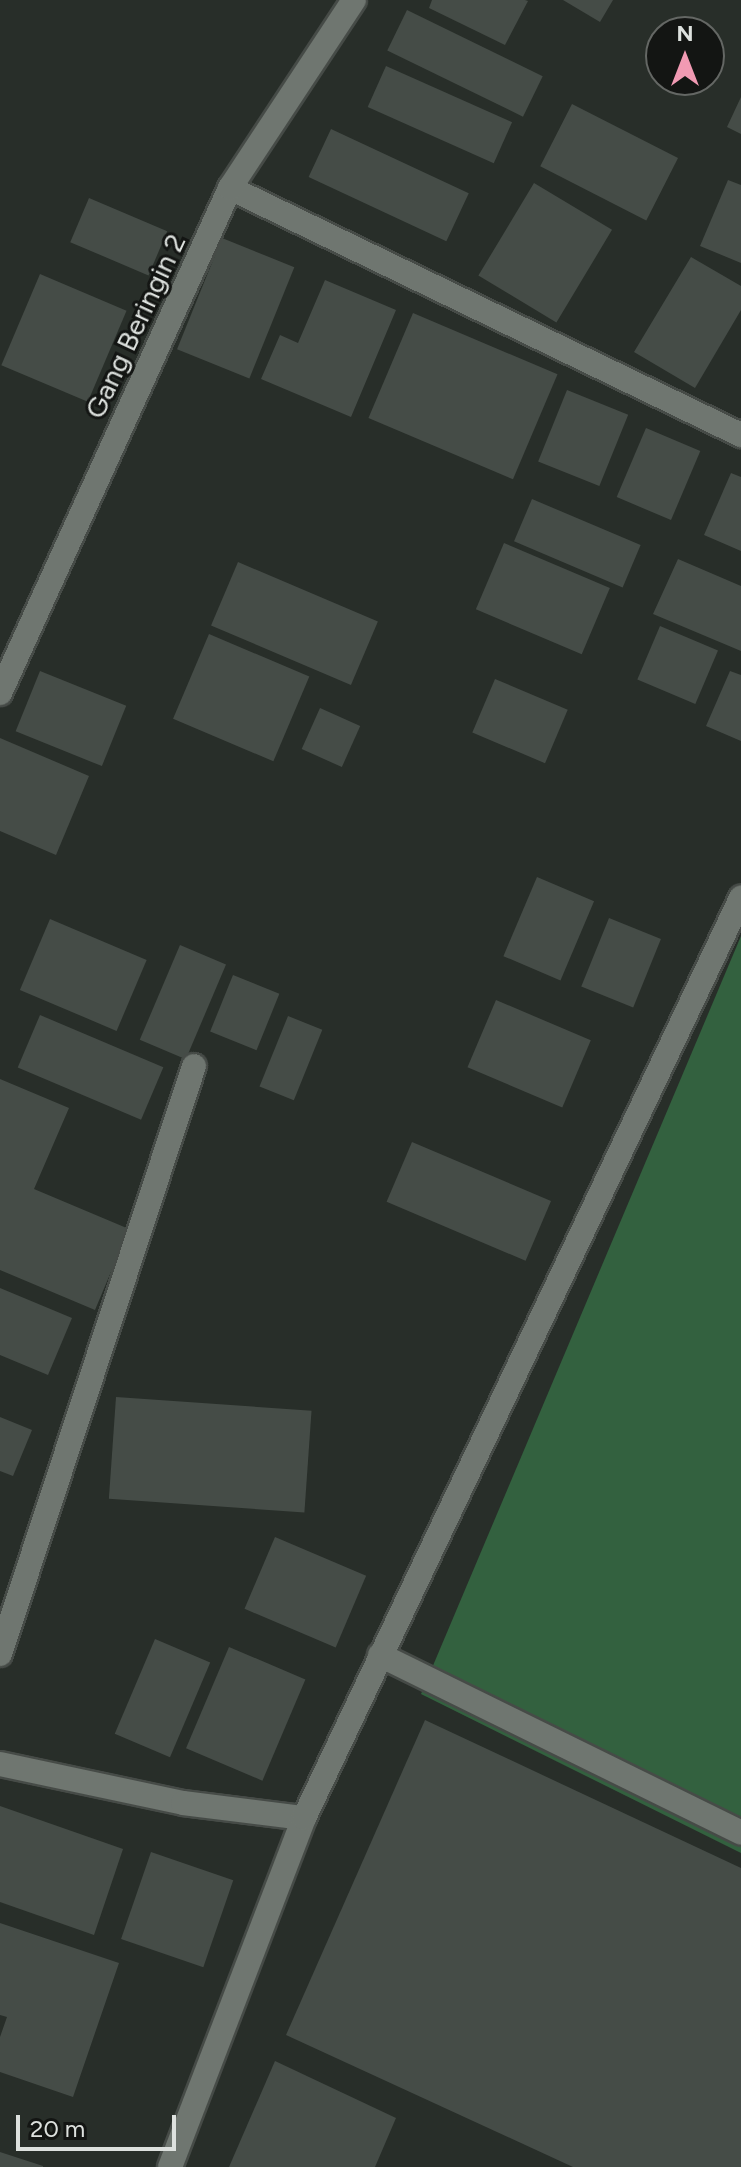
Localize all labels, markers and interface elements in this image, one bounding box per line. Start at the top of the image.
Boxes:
north arrow [645,16,725,96]
text: N [676,20,694,47]
street label: Gang Beringin 2 [78,228,192,424]
scale bar [20,2099,180,2149]
text: 20 m [30,2114,85,2143]

